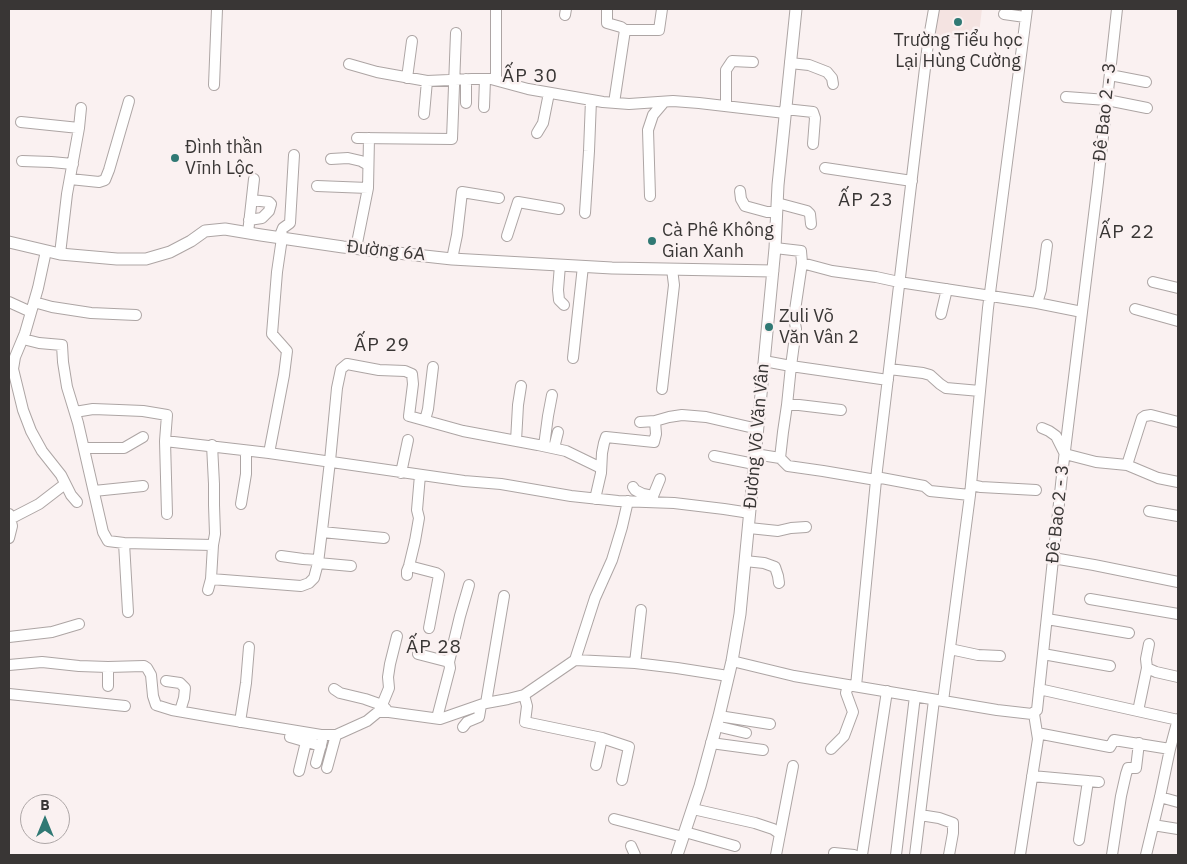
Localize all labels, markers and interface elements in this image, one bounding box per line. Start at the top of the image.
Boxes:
marker: Trường Tiểu học Lại Hùng Cường [952,16,964,28]
place label: Trường Tiểu học Lại Hùng Cường [894,30,1022,72]
street label: Đê Bao 2 - 3 [1089,62,1121,162]
district label: ẤP 30 [501,66,559,88]
place label: Đình thần Vĩnh Lộc [185,137,263,180]
marker: Đình thần Vĩnh Lộc [169,152,181,164]
district label: ẤP 23 [837,190,895,212]
place label: Cà Phê Không Gian Xanh [662,220,774,262]
district label: ẤP 22 [1098,222,1156,244]
marker: Cà Phê Không Gian Xanh [646,235,658,247]
street label: Đường 6A [346,236,426,266]
place label: Zuli Võ Văn Vân 2 [779,306,859,348]
marker: Zuli Võ Văn Vân 2 [763,321,775,333]
district label: ẤP 29 [353,335,411,357]
street label: Đường Võ Văn Vân [740,362,774,510]
street label: Đê Bao 2 - 3 [1042,464,1074,564]
district label: ẤP 28 [405,637,463,659]
north arrow [20,794,70,844]
text: B [40,796,50,814]

